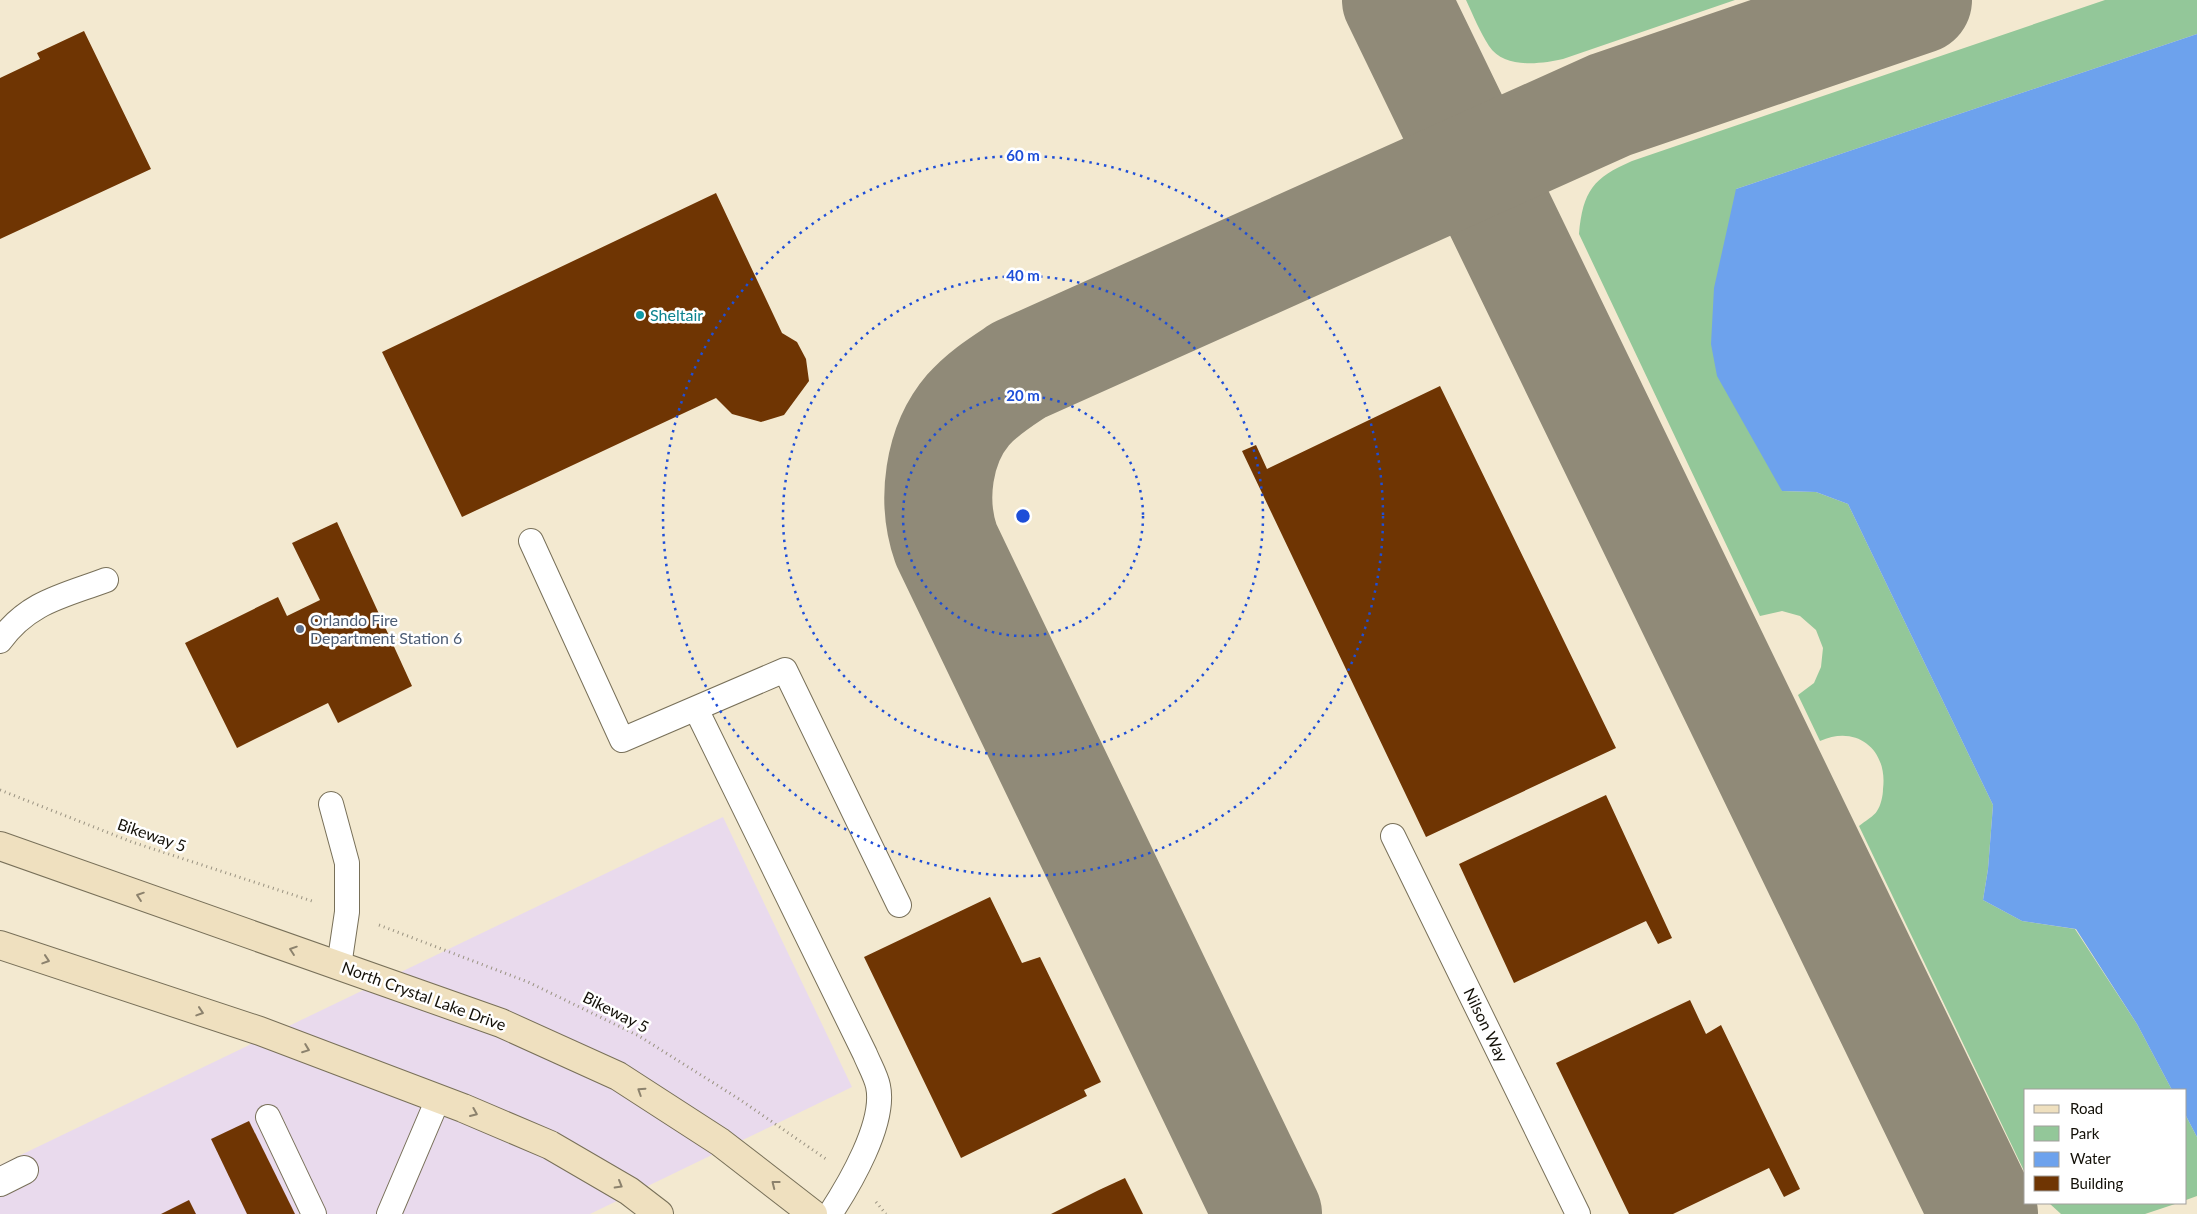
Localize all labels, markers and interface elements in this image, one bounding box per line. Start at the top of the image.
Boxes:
text: 60 m [1006,146,1040,164]
text: 40 m [1006,266,1040,284]
place label: Sheltair [650,305,703,324]
marker: Sheltair [634,309,646,321]
text: 20 m [1006,386,1040,404]
centre of rings [1014,507,1032,525]
place label: Orlando Fire Department Station 6 [310,610,462,647]
marker: Orlando Fire Department Station 6 [294,623,306,635]
street label: Bikeway 5 [115,814,189,855]
one-way arrow [136,892,145,902]
one-way arrow [290,946,298,956]
one-way arrow [42,954,50,964]
street label: North Crystal Lake Drive [340,957,509,1034]
street label: Nilson Way [1460,985,1513,1066]
street label: Bikeway 5 [580,987,652,1036]
one-way arrow [196,1006,204,1016]
one-way arrow [301,1043,310,1053]
one-way arrow [638,1088,647,1098]
legend [2024,1089,2187,1204]
text: Road [2070,1099,2103,1117]
one-way arrow [469,1106,478,1117]
text: Park [2070,1124,2100,1142]
text: Water [2070,1149,2111,1167]
text: Building [2070,1174,2123,1192]
one-way arrow [614,1179,623,1189]
one-way arrow [772,1182,781,1190]

